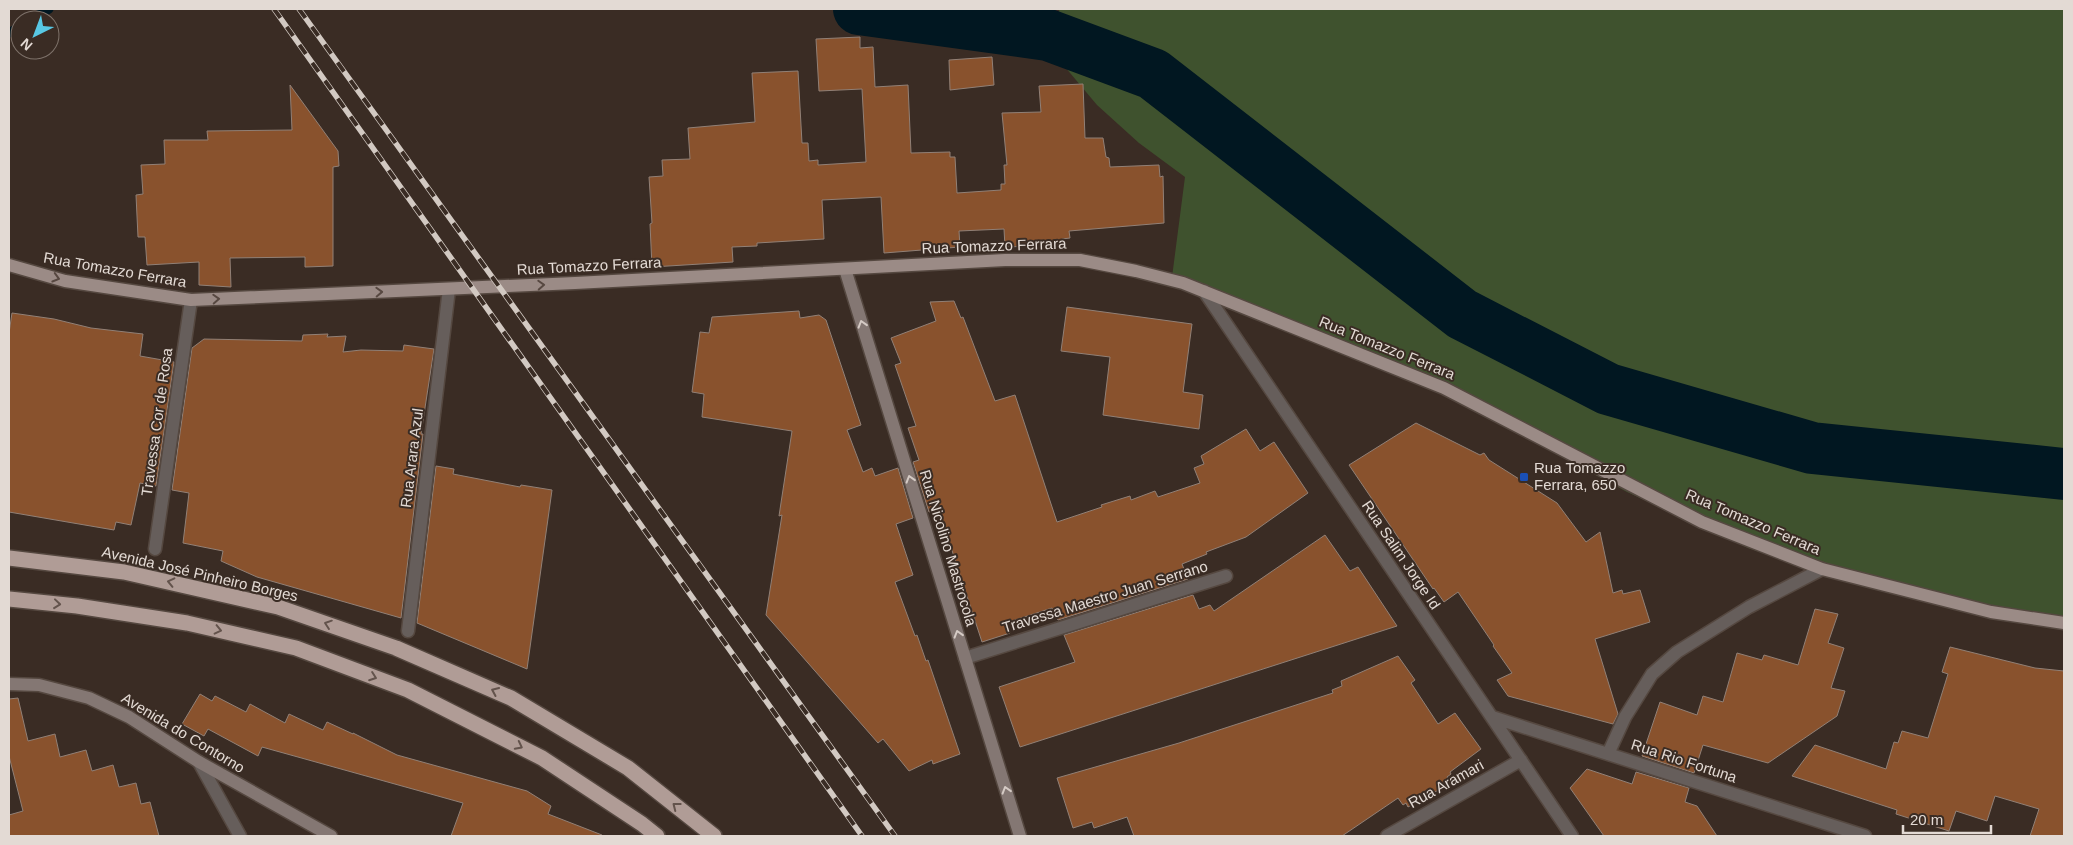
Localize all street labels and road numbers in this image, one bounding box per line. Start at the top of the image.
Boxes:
street label: Rua Tomazzo Ferrara [921,234,1067,257]
street label: Rua Tomazzo Ferrara [42,249,188,291]
street label: Rua Tomazzo Ferrara [516,253,662,278]
street label: Rua Tomazzo Ferrara [1317,313,1458,383]
street label: Travessa Cor de Rosa [138,346,175,497]
street label: Rua Arara Azul [397,407,426,509]
street label: Rua Nicolino Mastrocola [917,468,981,629]
street label: Rua Tomazzo Ferrara [1683,485,1824,558]
street label: Rua Salim Jorge Id [1359,497,1444,612]
street label: Avenida José Pinheiro Borges [100,543,300,604]
street label: Travessa Maestro Juan Serrano [1000,557,1210,636]
street label: Avenida do Contorno [119,689,248,776]
street label: Rua Rio Fortuna [1629,735,1740,786]
street label: Rua Aramari [1405,756,1486,811]

